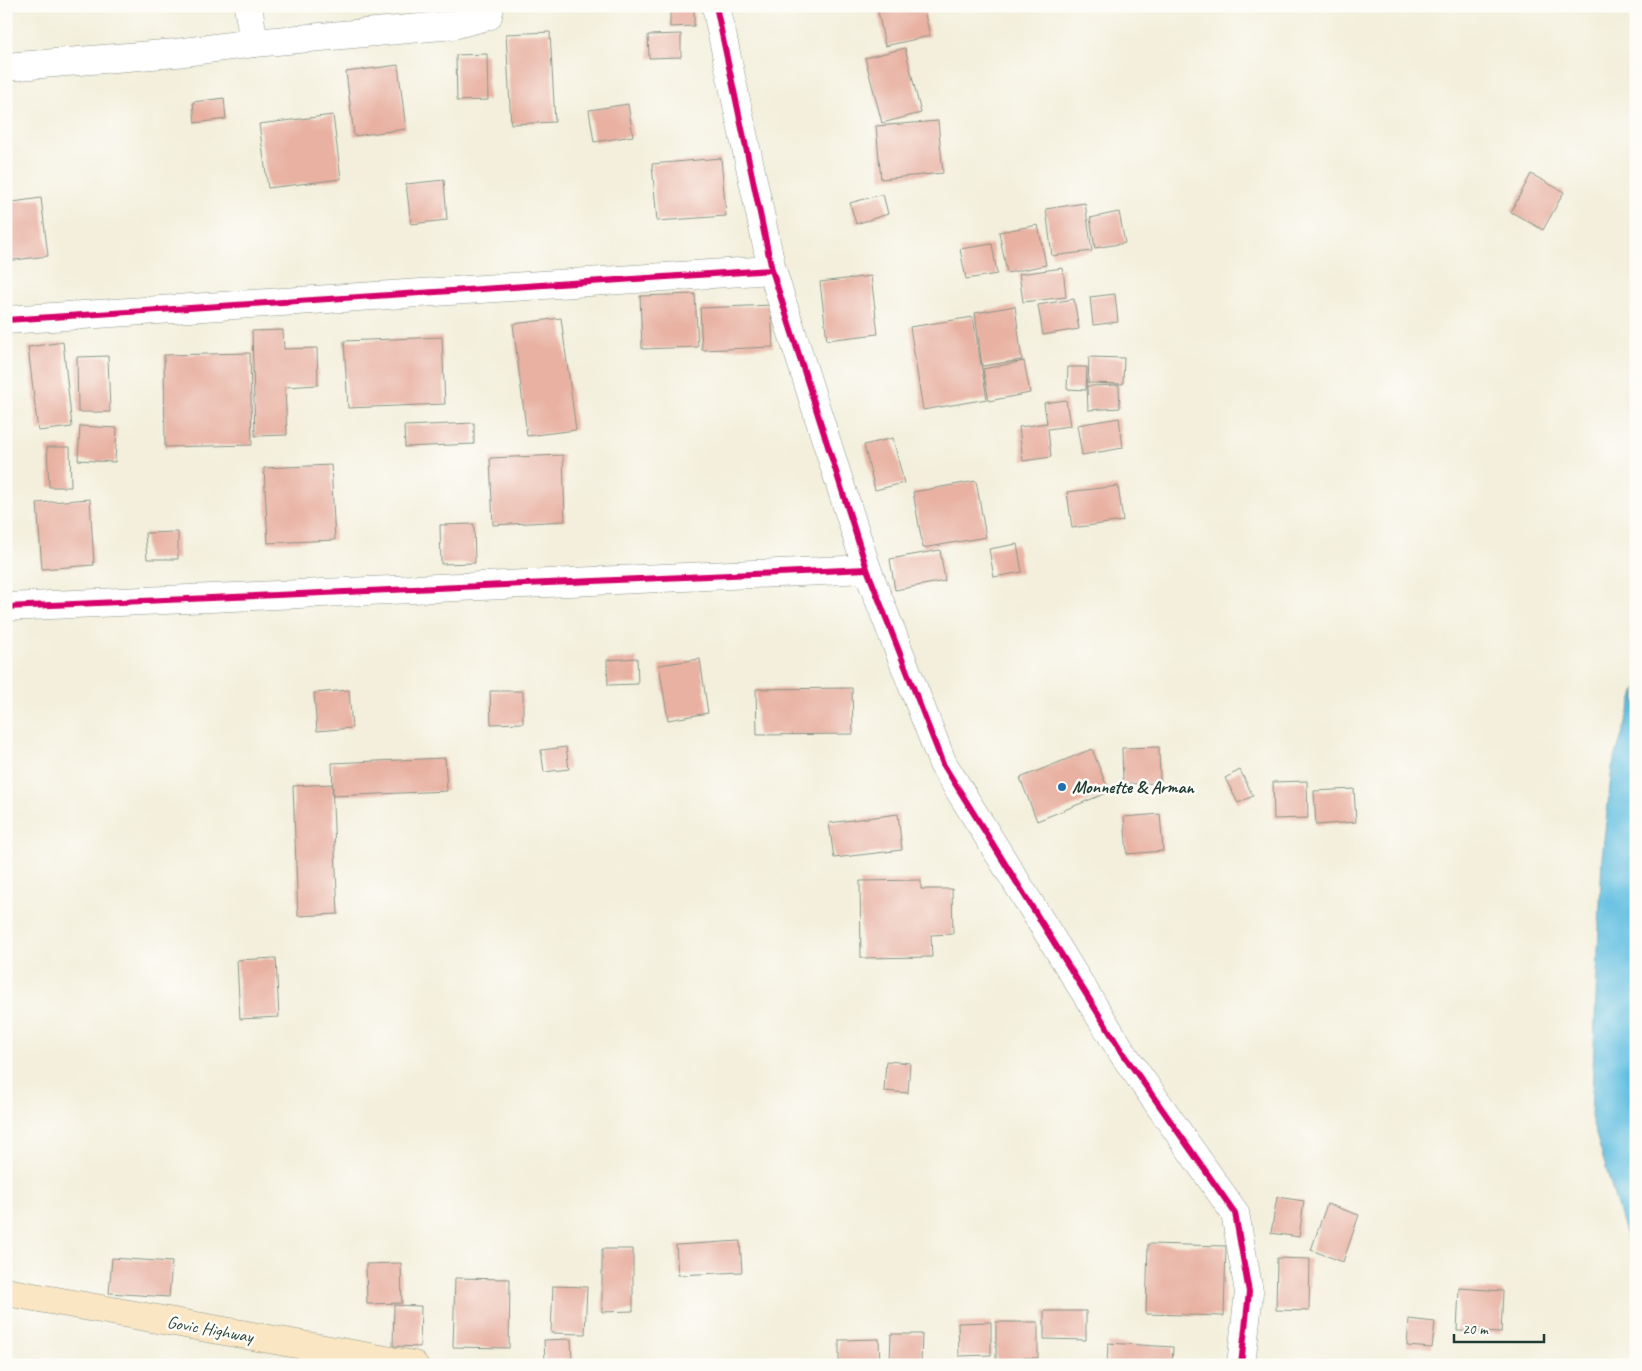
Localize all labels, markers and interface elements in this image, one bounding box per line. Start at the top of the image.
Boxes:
place label: Monnette & Arman [1072,776,1196,798]
marker: Monnette & Arman [1056,781,1068,793]
street label: Govic Highway [165,1311,256,1348]
scale bar [1454,1311,1544,1343]
text: 20 m [1462,1320,1489,1339]

